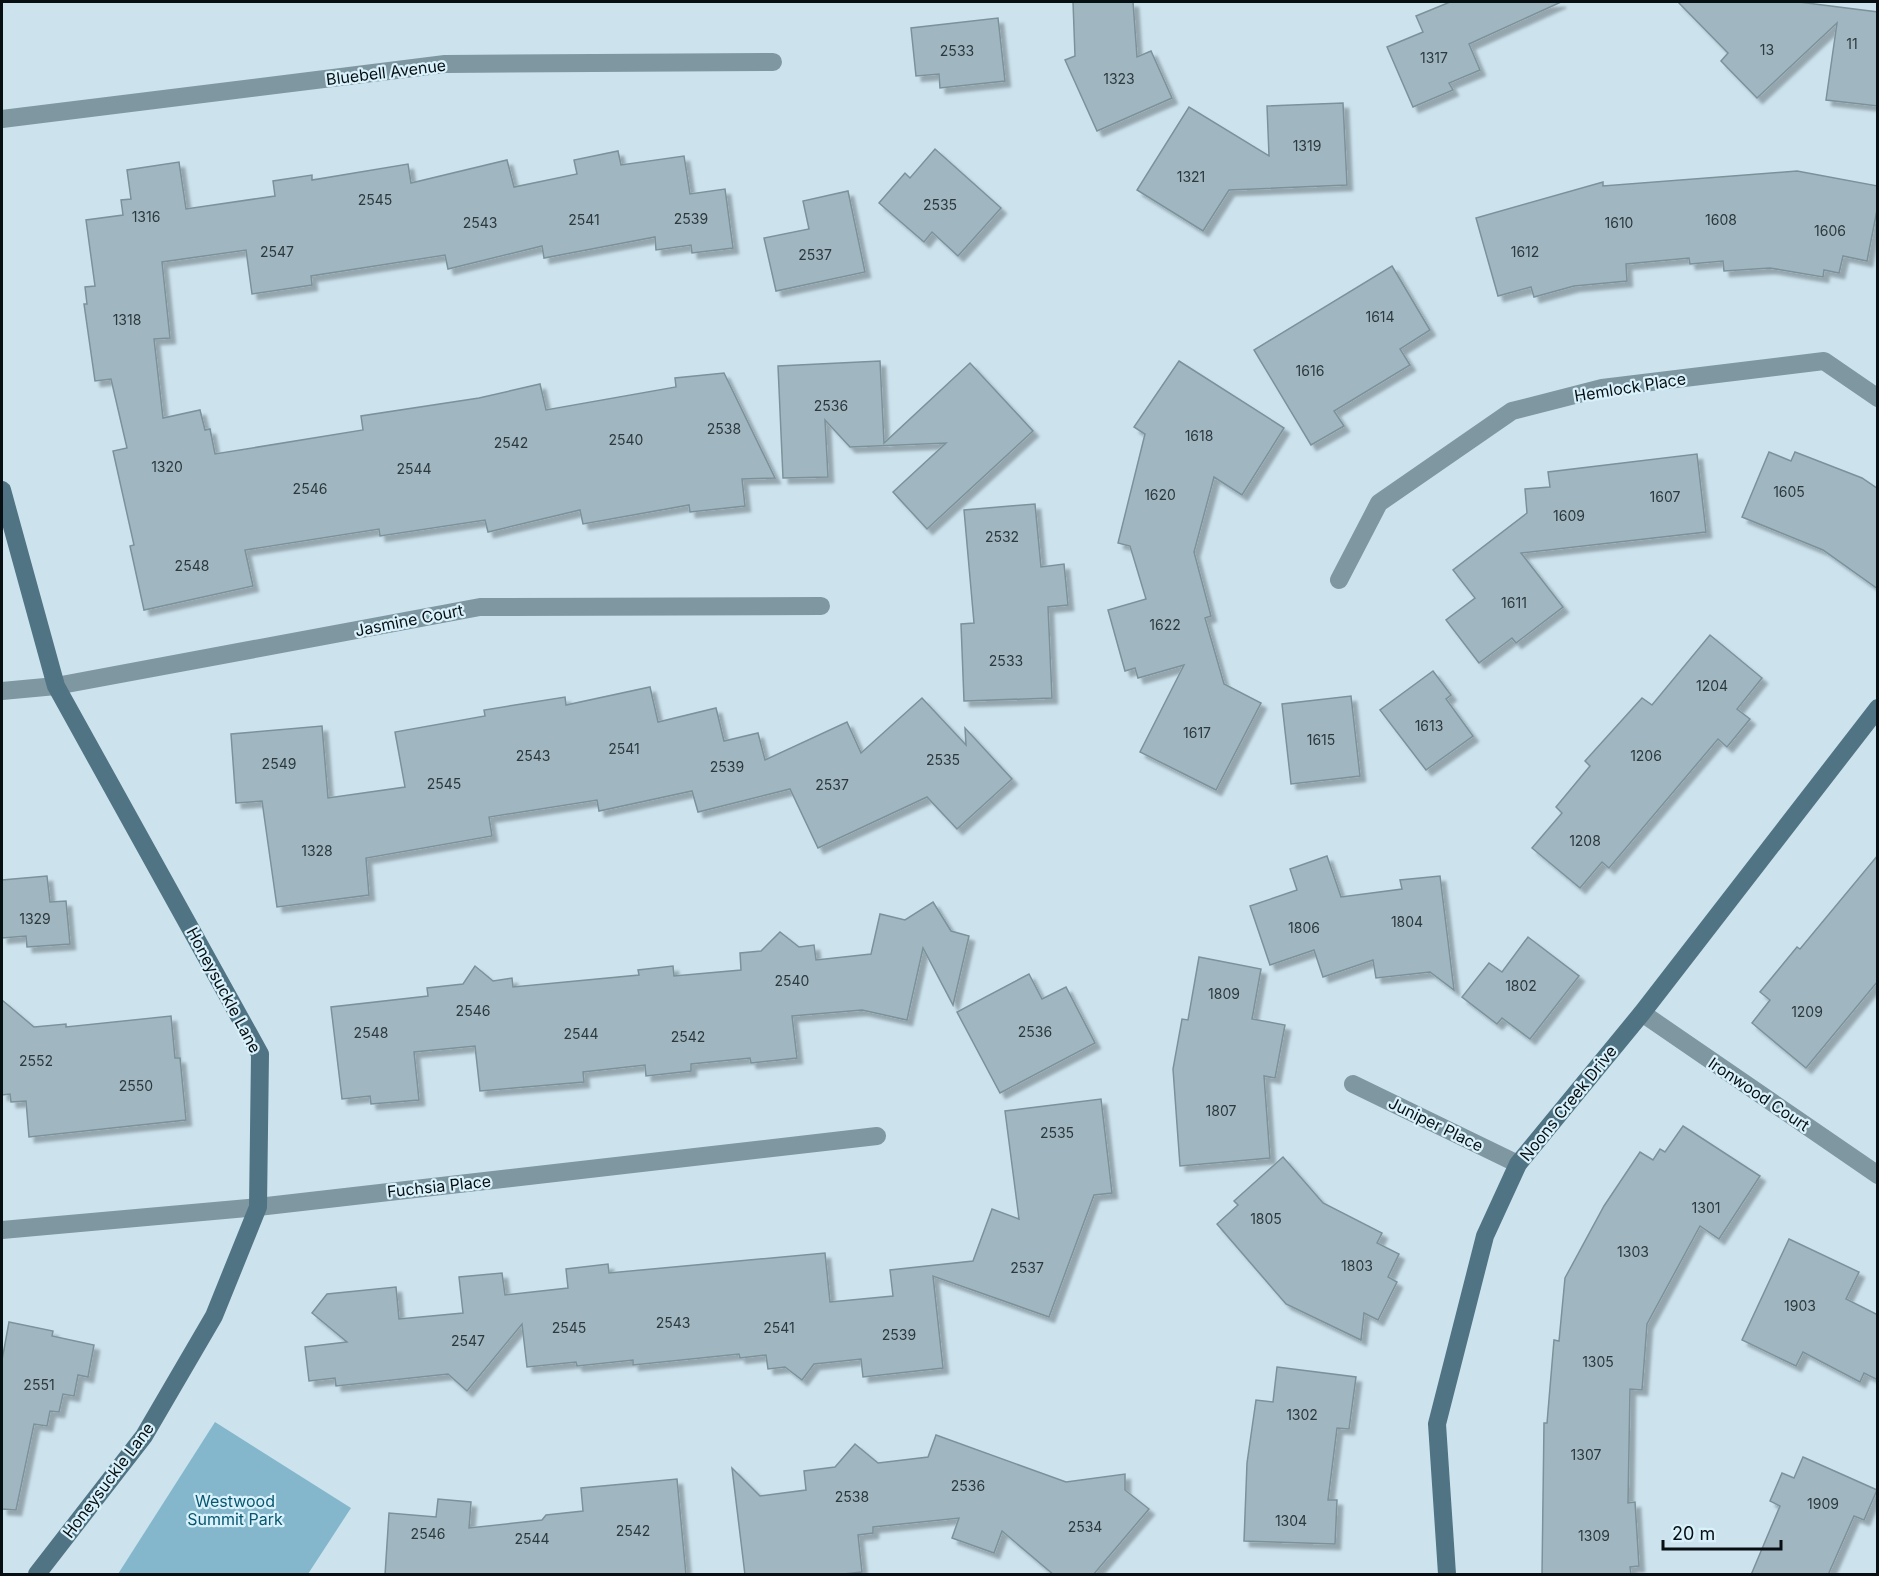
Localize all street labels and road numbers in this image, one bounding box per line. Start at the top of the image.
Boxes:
street label: Bluebell Avenue [325,55,447,89]
street label: Hemlock Place [1573,368,1687,406]
street label: Jasmine Court [353,600,465,640]
street label: Honeysuckle Lane [182,924,266,1056]
street label: Noons Creek Drive [1515,1041,1621,1165]
street label: Ironwood Court [1705,1053,1813,1135]
street label: Juniper Place [1385,1092,1487,1156]
street label: Fuchsia Place [386,1171,492,1201]
street label: Honeysuckle Lane [58,1418,158,1542]

